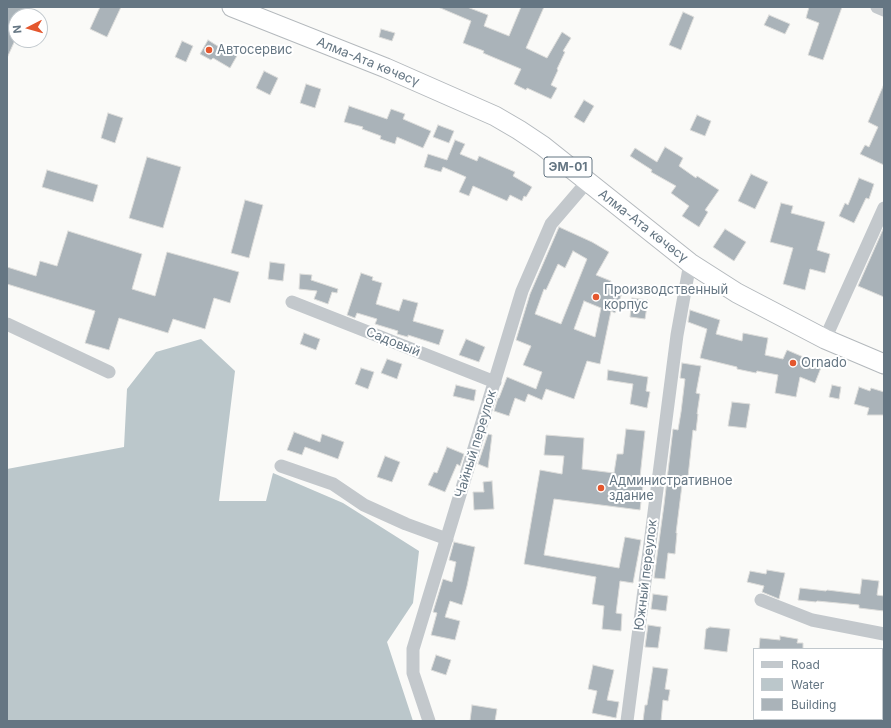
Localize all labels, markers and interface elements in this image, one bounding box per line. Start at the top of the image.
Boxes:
north arrow [8,8,48,48]
text: N [10,24,24,34]
street label: Алма-Ата көчөсү [314,34,422,90]
place label: Автосервис [217,42,292,58]
marker: Автосервис [204,45,214,55]
road number: ЭМ-01 [544,157,592,177]
street label: Алма-Ата көчөсү [595,186,691,266]
place label: Производственный корпус [604,282,728,313]
marker: Производственный корпус [591,292,601,302]
street label: Садовый [363,324,423,360]
place label: Ornado [801,355,847,371]
marker: Ornado [788,358,798,368]
street label: Чайный переулок [452,388,500,500]
place label: Административное здание [609,473,733,504]
marker: Административное здание [596,483,606,493]
street label: Южный переулок [631,519,661,631]
legend [753,648,883,720]
text: Road [791,657,820,672]
text: Water [791,677,824,692]
text: Building [791,697,836,712]

